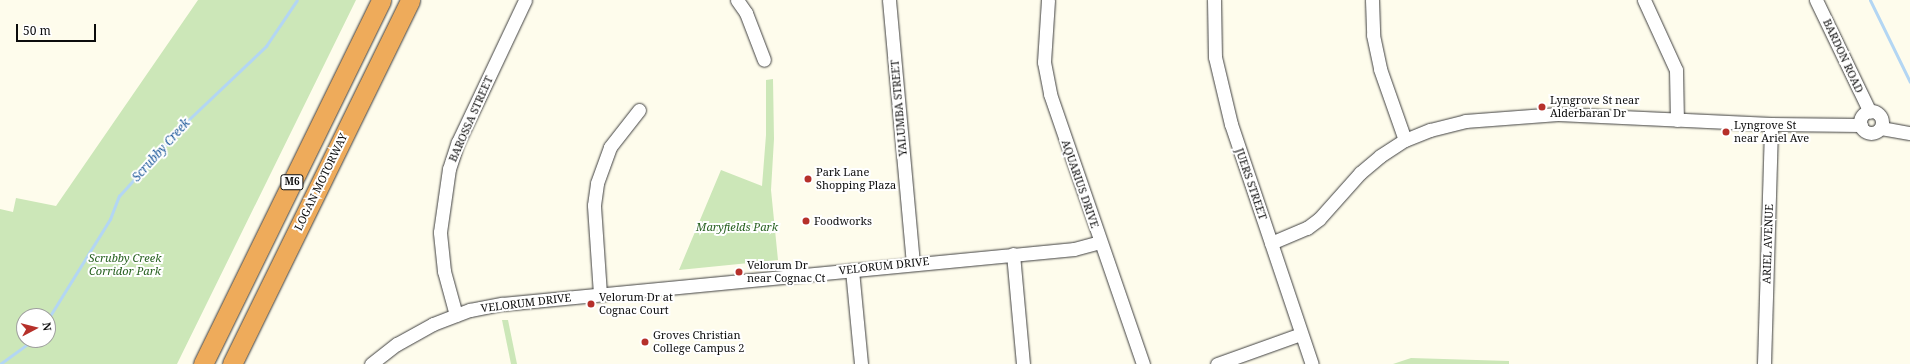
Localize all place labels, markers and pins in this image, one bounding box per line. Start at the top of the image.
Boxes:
place label: Lyngrove St near Alderbaran Dr [1550,94,1639,120]
marker: Lyngrove St near Alderbaran Dr [1537,102,1547,112]
place label: Lyngrove St near Ariel Ave [1734,119,1809,145]
marker: Lyngrove St near Ariel Ave [1721,127,1731,137]
place label: Park Lane Shopping Plaza [816,166,896,192]
marker: Park Lane Shopping Plaza [803,174,813,184]
place label: Foodworks [814,214,872,228]
marker: Foodworks [801,216,811,226]
place label: Velorum Dr near Cognac Ct [747,259,825,285]
marker: Velorum Dr near Cognac Ct [734,267,744,277]
place label: Velorum Dr at Cognac Court [599,291,673,317]
marker: Velorum Dr at Cognac Court [586,299,596,309]
place label: Groves Christian College Campus 2 [653,329,745,355]
marker: Groves Christian College Campus 2 [640,337,650,347]

